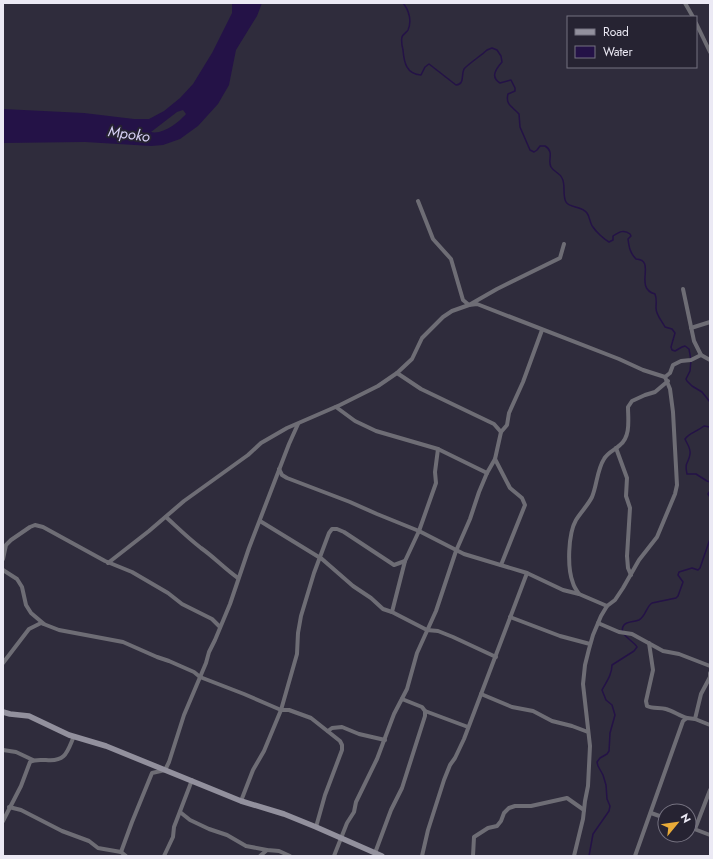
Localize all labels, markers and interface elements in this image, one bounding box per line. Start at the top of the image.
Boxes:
legend [567,16,697,68]
text: Road [603,23,629,41]
text: Water [603,43,634,61]
water label: Mpoko [107,120,151,148]
north arrow [657,803,697,843]
text: N [677,810,695,826]

